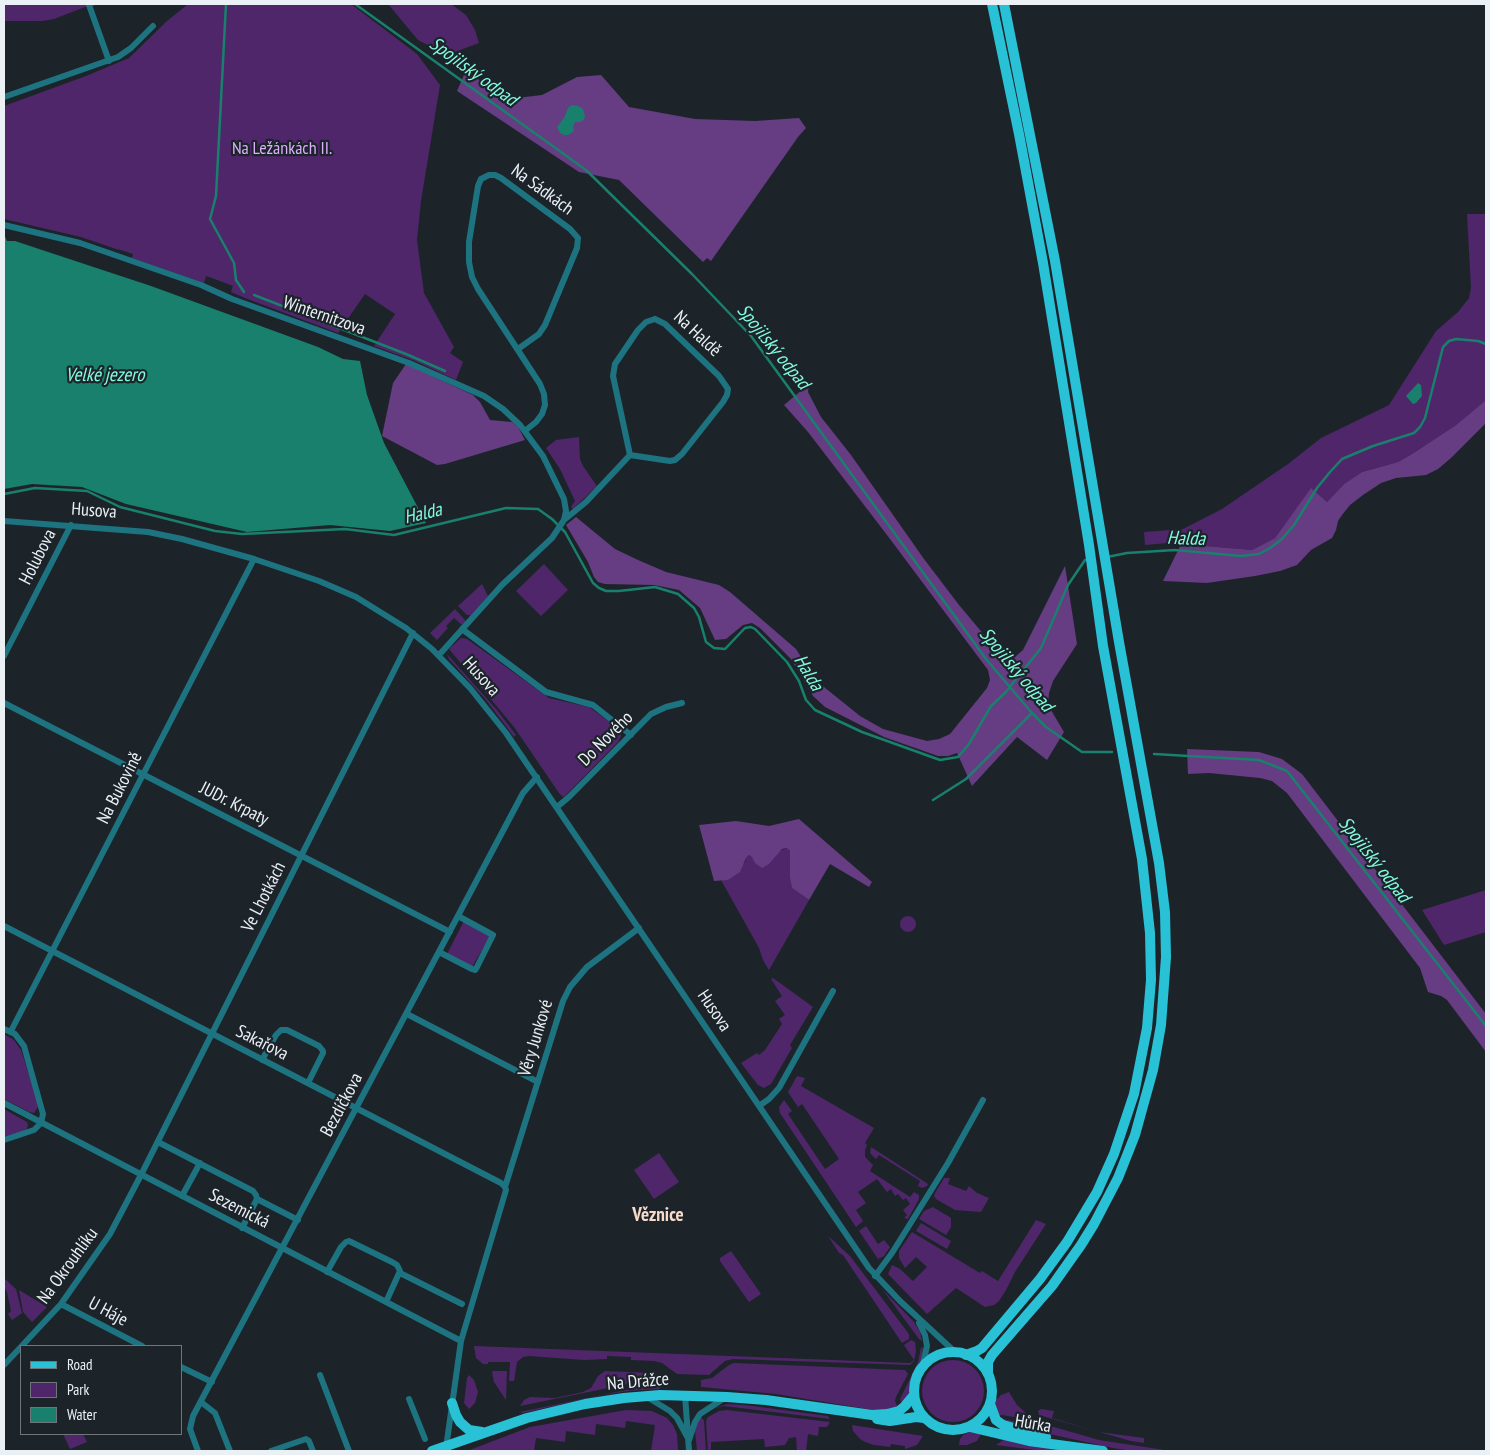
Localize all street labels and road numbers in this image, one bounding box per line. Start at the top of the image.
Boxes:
street label: Na Sádkách [507,160,577,220]
street label: Winternitzova [280,292,368,340]
street label: Na Haldě [669,307,725,361]
street label: Husova [71,499,117,523]
street label: Holubova [15,526,61,588]
street label: Husova [458,653,504,701]
street label: Do Nového [574,707,638,771]
street label: Na Bukovině [93,749,147,827]
street label: JUDr. Krpaty [196,778,272,830]
street label: Ve Lhotkách [237,859,291,935]
street label: Husova [692,986,736,1036]
street label: Věry Junkové [514,997,558,1079]
street label: Sakařova [232,1021,292,1065]
street label: Bezdíčkova [316,1069,368,1141]
street label: Sezemická [205,1185,273,1233]
street label: Na Okrouhlíku [33,1224,103,1308]
street label: U Háje [85,1293,131,1331]
street label: Na Drážce [606,1369,670,1395]
street label: Hůrka [1013,1410,1053,1438]

